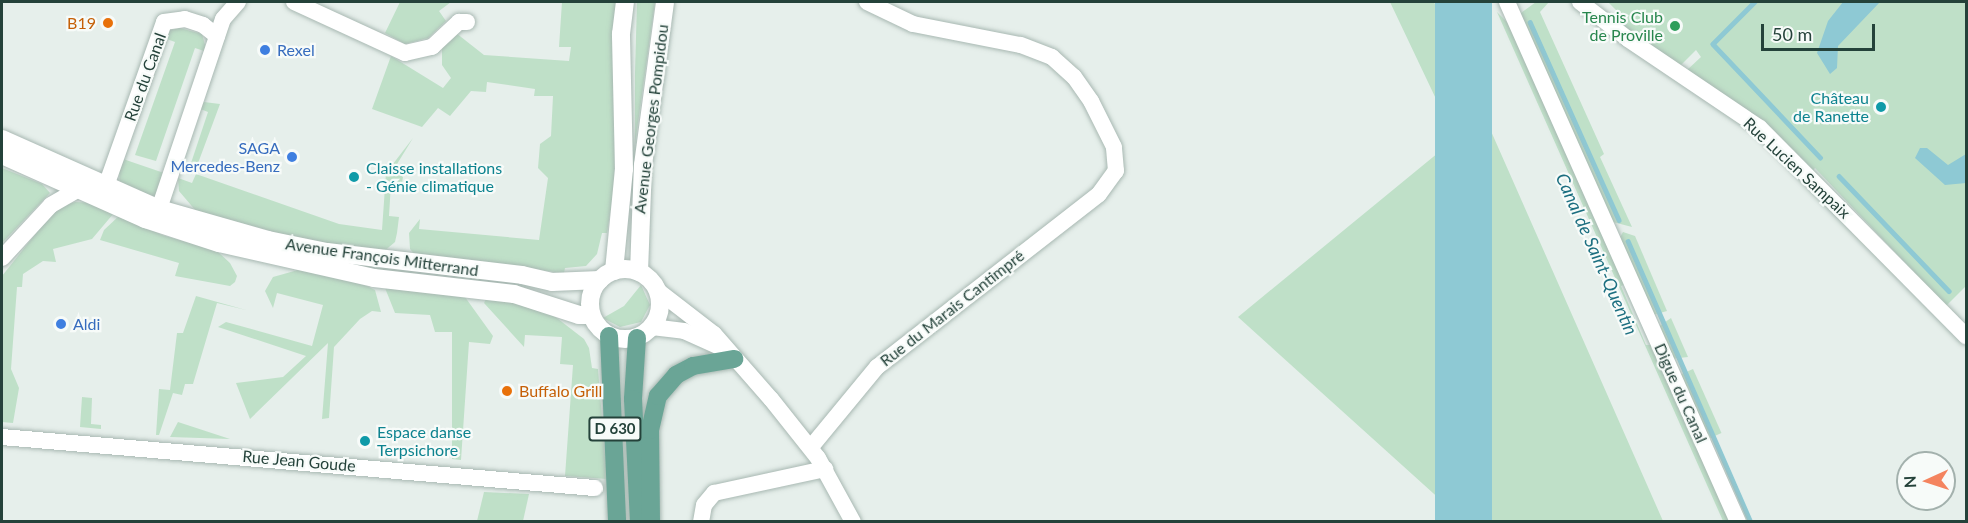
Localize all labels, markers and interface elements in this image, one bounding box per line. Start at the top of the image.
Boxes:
place label: Tennis Club de Proville [1582,7,1663,45]
scale bar [1764,12,1878,50]
place label: B19 [67,13,96,33]
marker: B19 [101,16,115,30]
marker: Tennis Club de Proville [1668,19,1682,33]
street label: Avenue Georges Pompidou [630,23,672,215]
text: 50 m [1772,23,1812,45]
street label: Rue du Canal [120,30,170,124]
place label: Rexel [277,40,315,60]
marker: Rexel [258,43,272,57]
place label: Château de Ranette [1793,88,1869,126]
marker: Château de Ranette [1874,100,1888,114]
street label: Rue Lucien Sampaix [1740,114,1854,222]
place label: SAGA Mercedes-Benz [170,138,280,176]
marker: SAGA Mercedes-Benz [285,150,299,164]
place label: Claisse installations - Génie climatique [366,158,502,196]
marker: Claisse installations - Génie climatique [347,170,361,184]
water label: Canal de Saint-Quentin [1552,170,1642,338]
street label: Avenue François Mitterrand [284,234,480,280]
street label: Rue du Marais Cantimpré [876,246,1028,370]
place label: Aldi [73,314,100,334]
marker: Aldi [54,317,68,331]
street label: Digue du Canal [1650,340,1712,446]
place label: Buffalo Grill [519,381,602,401]
marker: Buffalo Grill [500,384,514,398]
road number: D 630 [588,417,642,441]
place label: Espace danse Terpsichore [377,422,471,460]
marker: Espace danse Terpsichore [358,434,372,448]
street label: Rue Jean Goude [241,446,357,476]
north arrow [1896,451,1956,511]
text: N [1900,475,1919,489]

